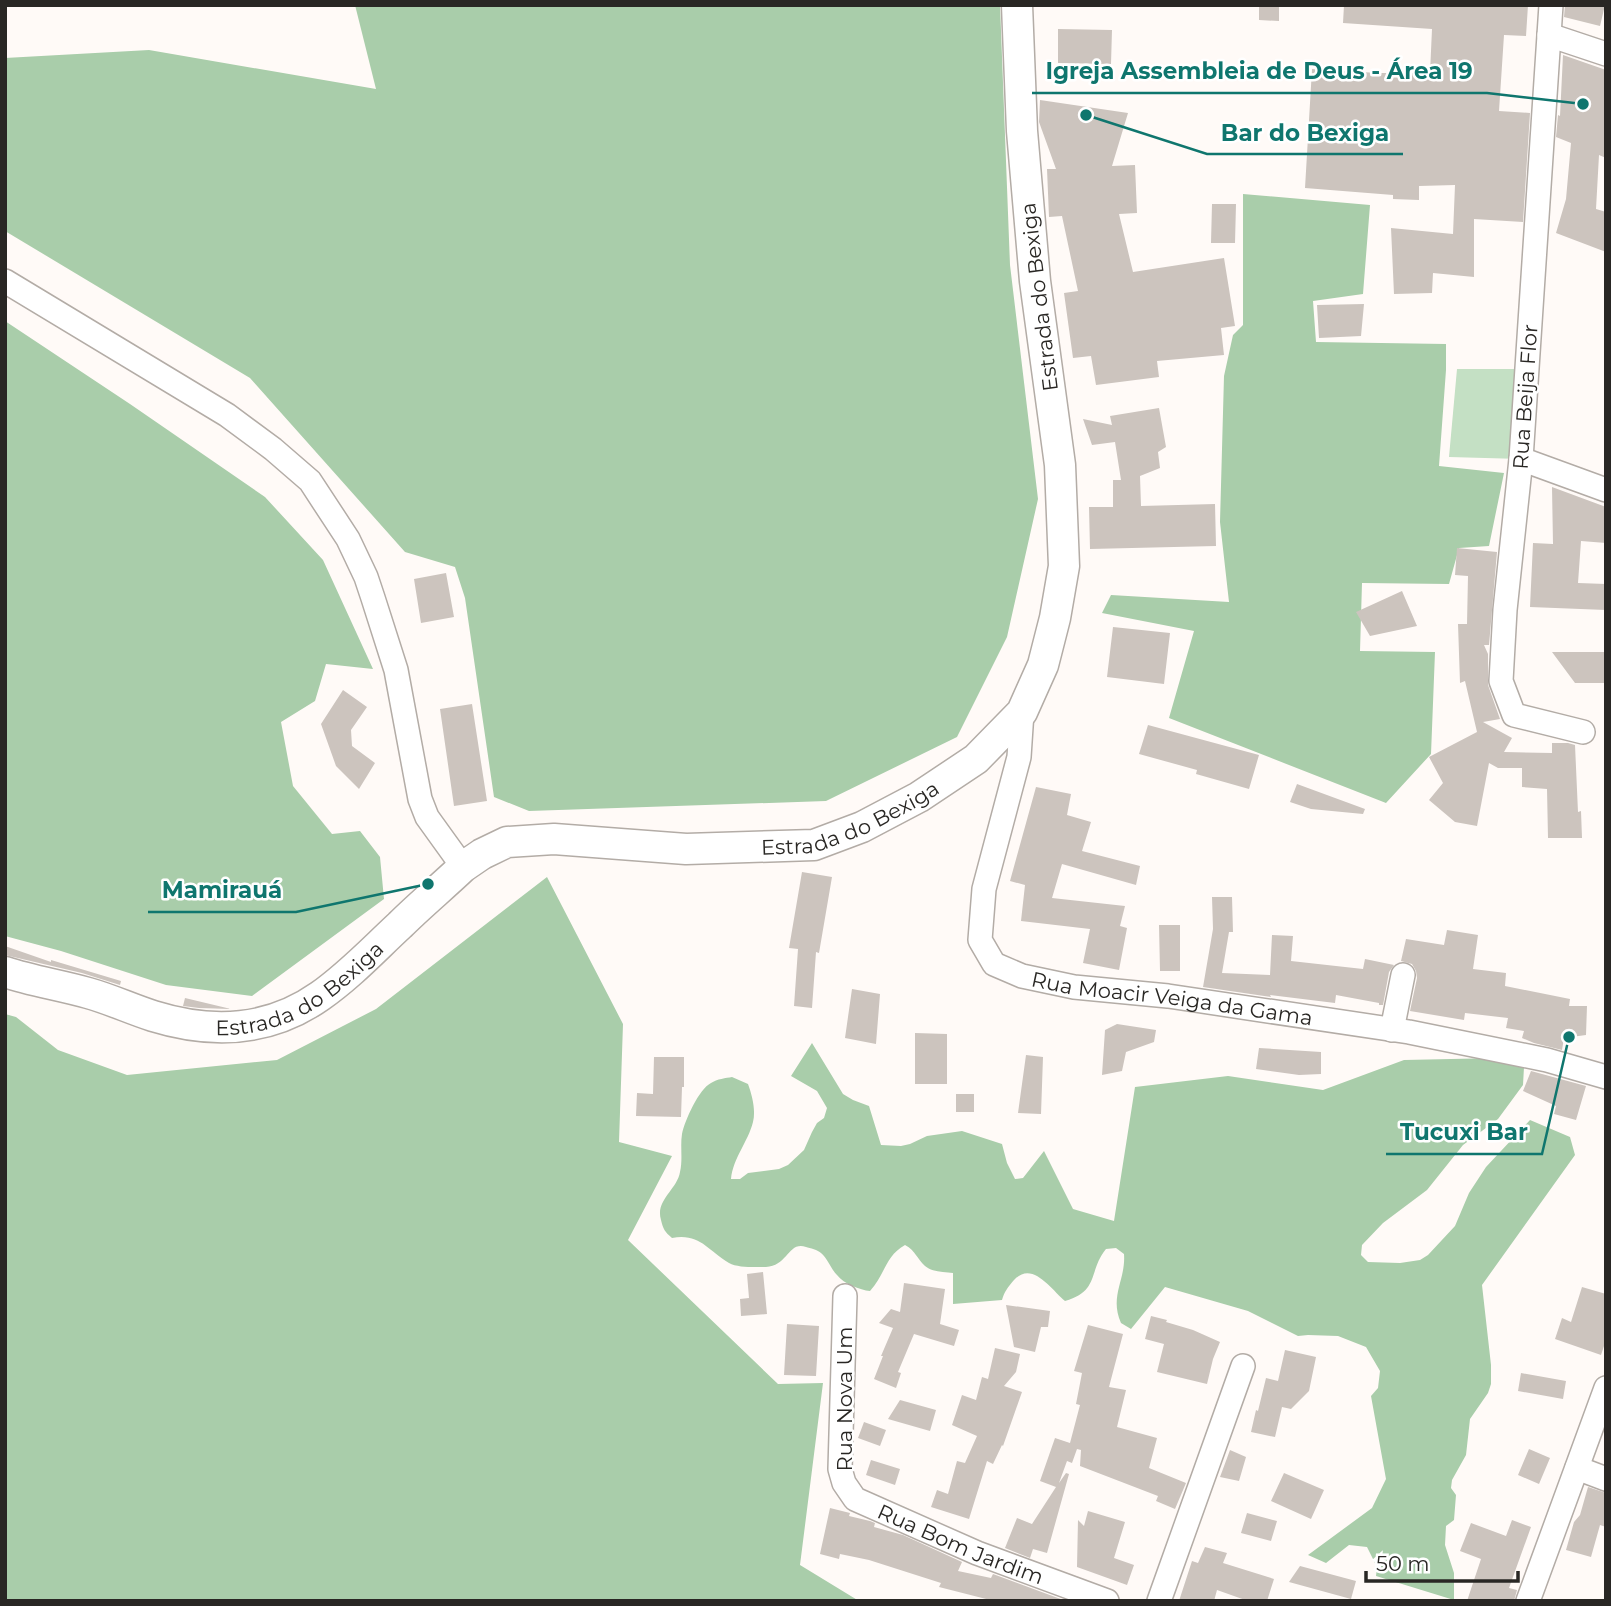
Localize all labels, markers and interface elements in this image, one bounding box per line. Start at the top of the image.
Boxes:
callout: Igreja Assembleia de Deus - Área 19 [1032,49,1487,93]
text: Igreja Assembleia de Deus - Área 19 [1045,57,1473,85]
callout: Bar do Bexiga [1207,110,1403,154]
text: Bar do Bexiga [1221,119,1389,147]
street label: Estrada do Bexiga [1015,201,1063,393]
street label: Rua Beija Flor [1507,324,1543,470]
street label: Estrada do Bexiga [761,775,943,859]
callout: Mamirauá [148,868,296,912]
text: Mamirauá [162,876,282,904]
street label: Estrada do Bexiga [215,936,388,1040]
street label: Rua Moacir Veiga da Gama [1029,966,1314,1030]
callout: Tucuxi Bar [1386,1110,1542,1154]
text: Tucuxi Bar [1400,1118,1528,1146]
street label: Rua Nova Um [832,1327,857,1471]
street label: Rua Bom Jardim [874,1498,1047,1589]
scale bar [1366,1540,1518,1584]
text: 50 m [1376,1551,1430,1576]

